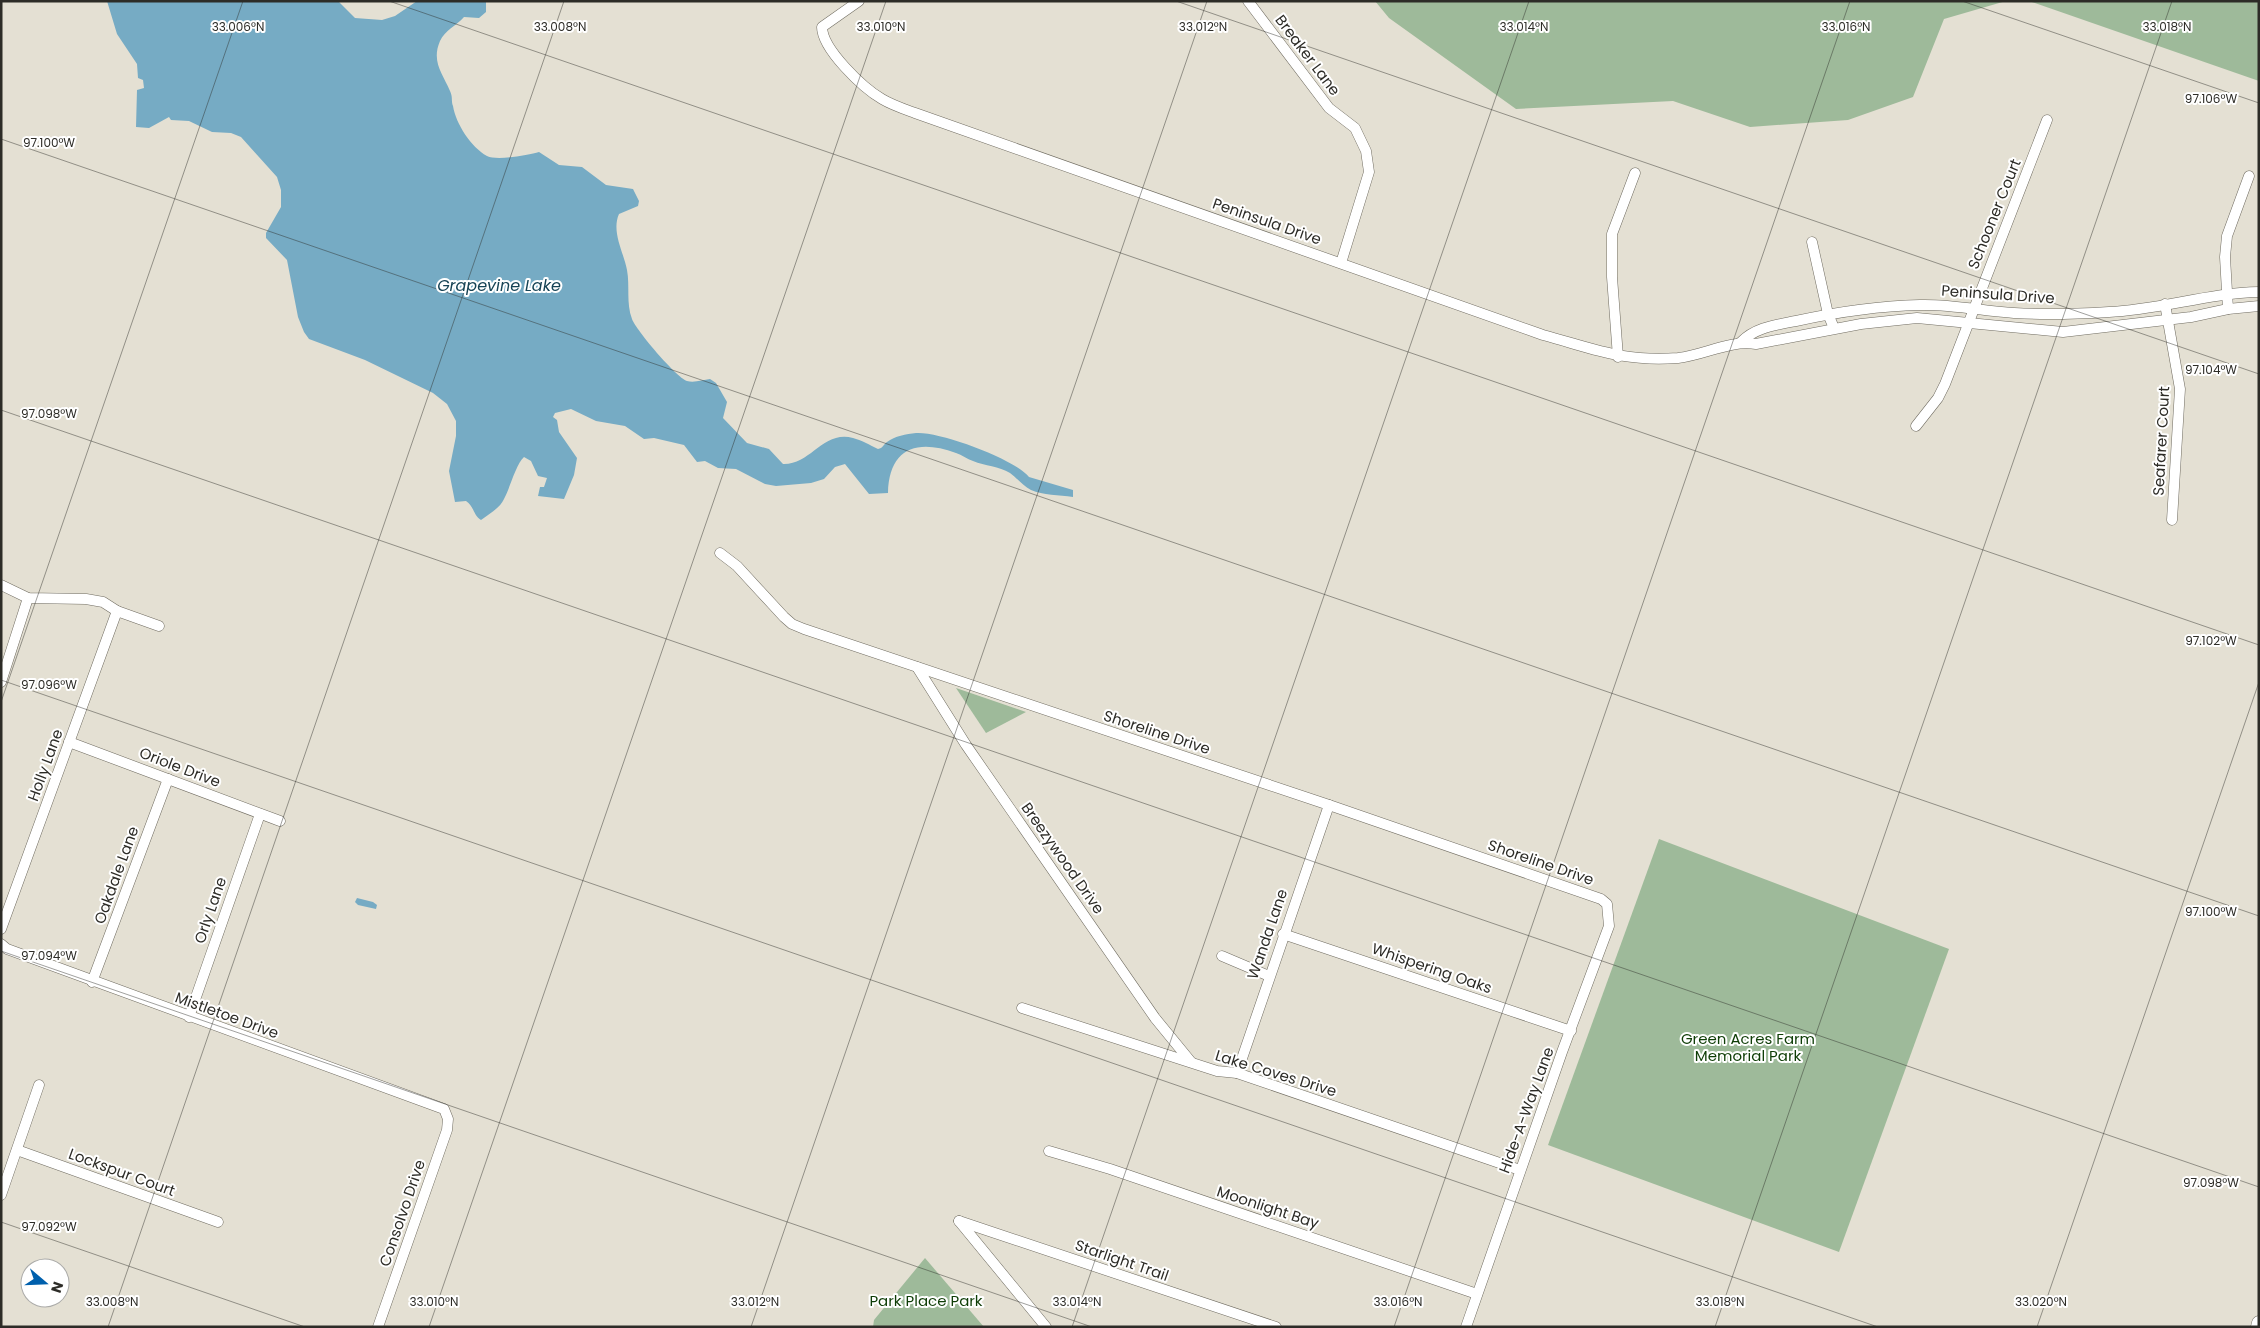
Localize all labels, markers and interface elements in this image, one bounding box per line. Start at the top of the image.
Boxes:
street label: Breaker Lane [1271,10,1345,100]
text: 33.006°N [212,18,264,35]
text: 33.008°N [534,18,586,35]
text: 33.010°N [857,18,905,35]
text: 33.012°N [1179,18,1227,35]
text: 33.014°N [1500,18,1548,35]
text: 33.016°N [1821,18,1871,35]
text: 33.018°N [2143,18,2191,35]
text: 97.106°W [2185,90,2237,107]
text: 97.100°W [23,134,75,151]
street label: Schooner Court [1962,156,2026,272]
street label: Peninsula Drive [1210,193,1324,249]
water label: Grapevine Lake [437,274,561,297]
street label: Peninsula Drive [1941,280,2055,308]
text: 97.104°W [2185,361,2237,378]
street label: Seafarer Court [2148,386,2174,496]
text: 97.098°W [21,405,77,422]
text: 97.102°W [2185,632,2237,649]
text: 97.096°W [21,676,77,693]
street label: Shoreline Drive [1101,705,1213,759]
street label: Holly Lane [22,726,68,804]
street label: Oriole Drive [136,742,224,792]
street label: Breezywood Drive [1017,798,1109,918]
street label: Oakdale Lane [89,823,143,927]
street label: Shoreline Drive [1485,834,1597,890]
street label: Orly Lane [189,874,231,946]
street label: Wanda Lane [1242,886,1292,982]
text: 97.100°W [2185,903,2237,920]
street label: Whispering Oaks [1369,938,1495,998]
text: 97.094°W [21,947,77,964]
street label: Mistletoe Drive [172,987,282,1043]
park label: Green Acres Farm Memorial Park [1681,1028,1815,1066]
street label: Hide-A-Way Lane [1493,1044,1559,1176]
street label: Lake Coves Drive [1213,1045,1339,1101]
street label: Lockspur Court [66,1143,178,1201]
street label: Consolvo Drive [374,1157,430,1269]
text: 97.098°W [2183,1174,2239,1191]
street label: Moonlight Bay [1214,1181,1322,1234]
text: 97.092°W [21,1218,77,1235]
street label: Starlight Trail [1072,1234,1172,1286]
north arrow [20,1258,70,1308]
text: N [46,1279,68,1295]
park label: Park Place Park [869,1290,983,1311]
text: 33.008°N [86,1293,138,1310]
text: 33.010°N [410,1293,458,1310]
text: 33.012°N [731,1293,779,1310]
text: 33.014°N [1053,1293,1101,1310]
text: 33.016°N [1373,1293,1423,1310]
text: 33.018°N [1696,1293,1744,1310]
text: 33.020°N [2015,1293,2067,1310]

